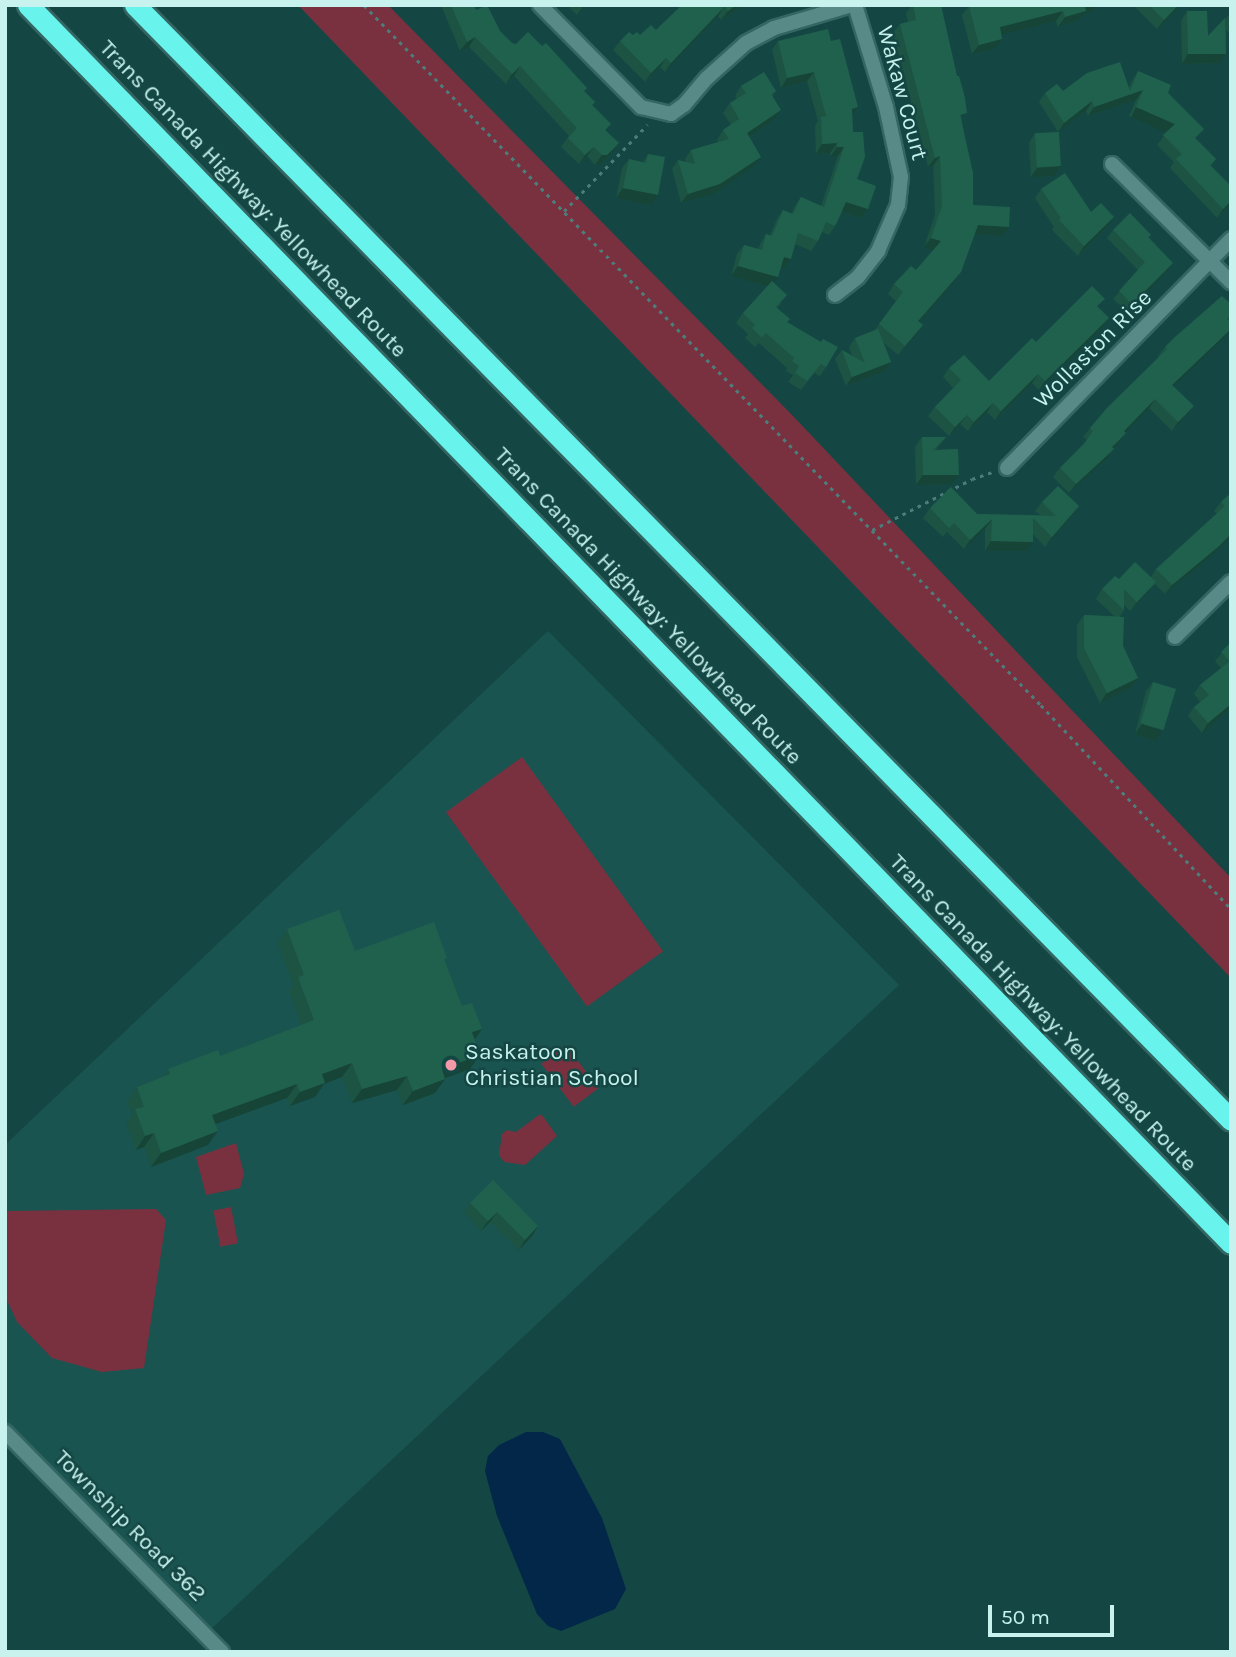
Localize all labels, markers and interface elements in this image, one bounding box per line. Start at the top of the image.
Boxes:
street label: Wakaw Court [871,23,933,163]
street label: Trans Canada Highway: Yellowhead Route [93,35,413,363]
street label: Wollaston Rise [1028,284,1158,414]
street label: Trans Canada Highway: Yellowhead Route [488,442,808,770]
street label: Trans Canada Highway: Yellowhead Route [883,849,1203,1177]
place label: Saskatoon Christian School [465,1038,639,1092]
marker: Saskatoon Christian School [443,1057,459,1073]
street label: Township Road 362 [48,1444,212,1608]
scale bar [991,1590,1117,1634]
text: 50 m [1001,1605,1050,1629]

